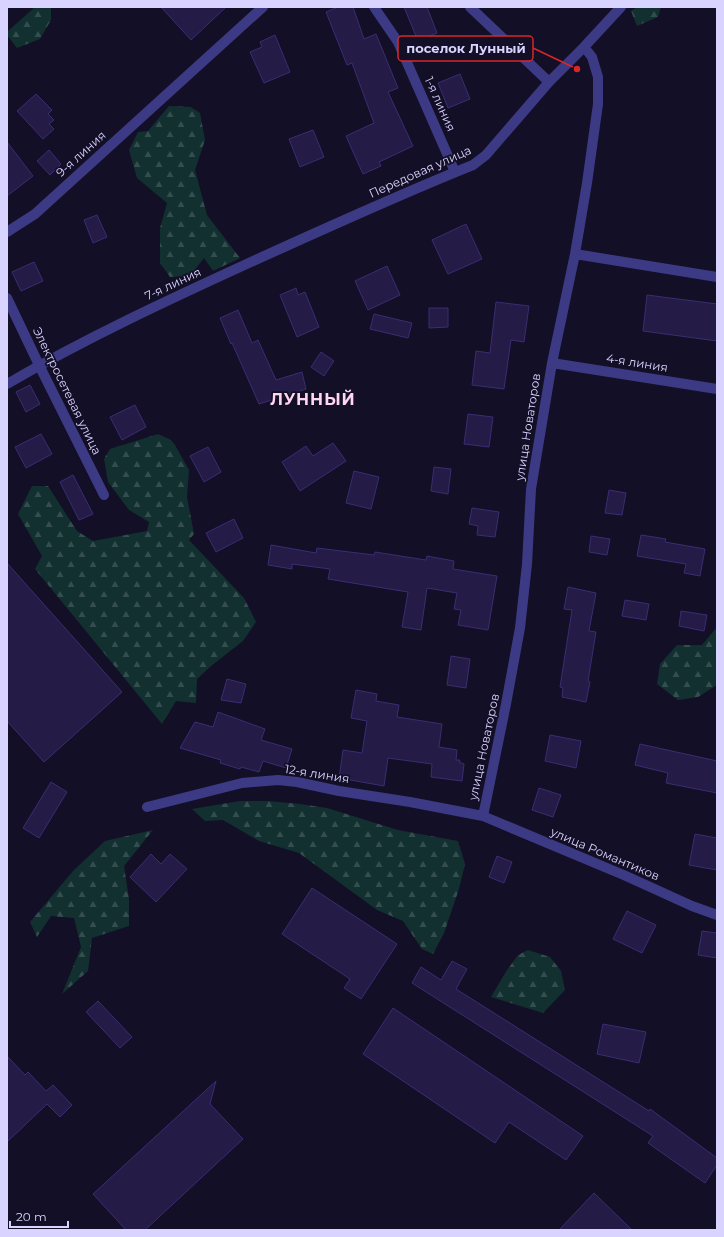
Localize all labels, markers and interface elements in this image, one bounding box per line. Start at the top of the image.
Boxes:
callout: поселок Лунный [398,36,533,61]
text: поселок Лунный [406,40,526,56]
street label: 1-я линия [422,74,459,134]
street label: 9-я линия [53,127,109,180]
street label: Передовая улица [366,142,473,201]
street label: 7-я линия [142,264,203,303]
street label: Электросетевая улица [30,324,105,457]
street label: 4-я линия [605,350,669,375]
street label: улица Новаторов [511,372,543,483]
district label: ЛУННЫЙ [270,389,356,409]
street label: улица Новаторов [465,692,502,803]
street label: 12-я линия [284,761,350,786]
street label: улица Романтиков [548,823,662,883]
scale bar [10,1203,68,1229]
text: 20 m [16,1209,47,1224]

